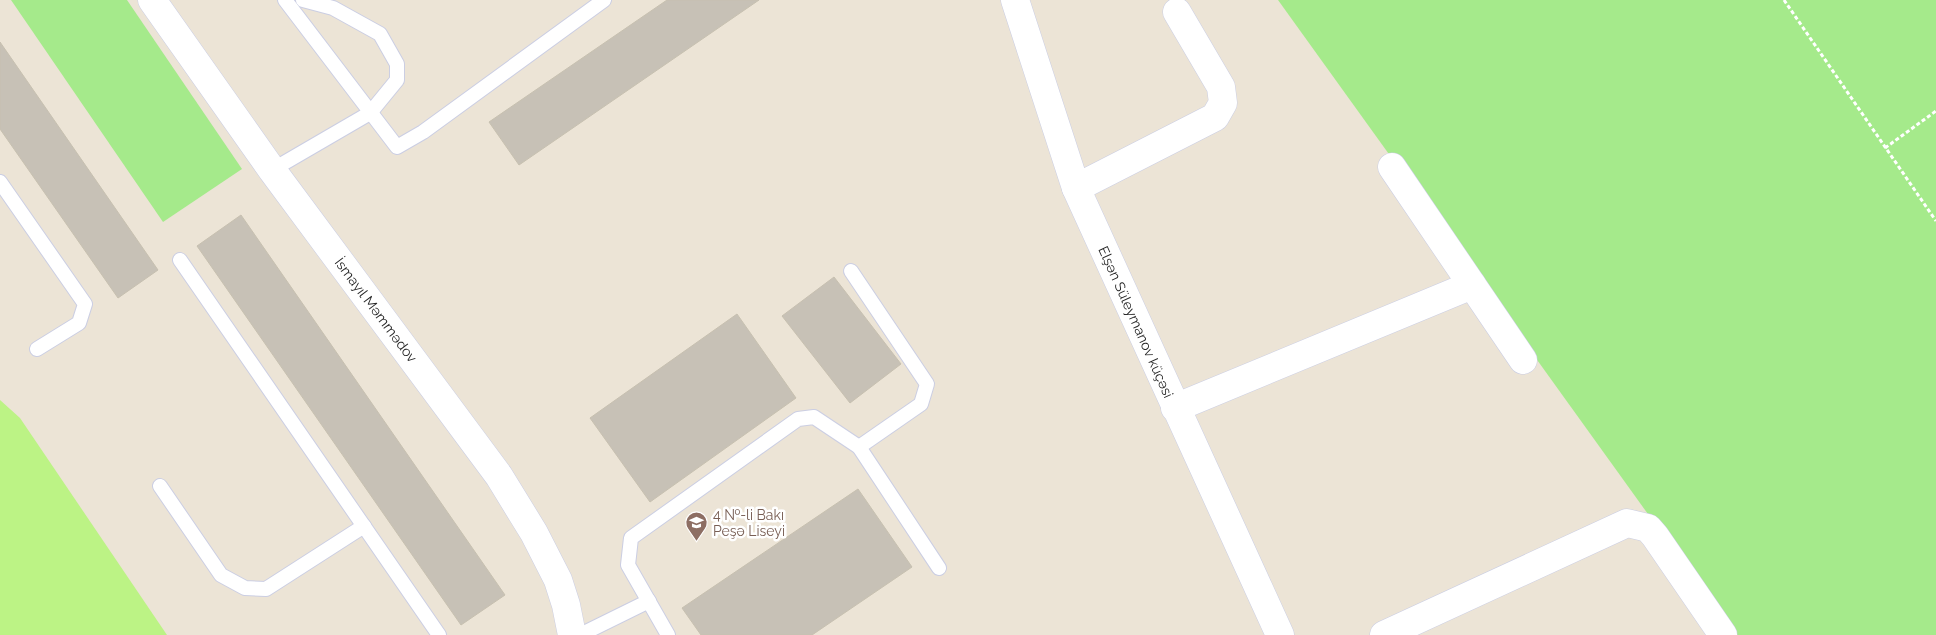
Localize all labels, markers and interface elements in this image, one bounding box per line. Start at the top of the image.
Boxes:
street label: Elşən Süleymanov küçəsi [1095,244,1177,400]
street label: İsmayıl Məmmədov [331,253,422,366]
place label: 4 №-li Bakı Peşə Liseyi [713,507,785,539]
school or university icon: 4 №-li Bakı Peşə Liseyi [685,511,709,542]

